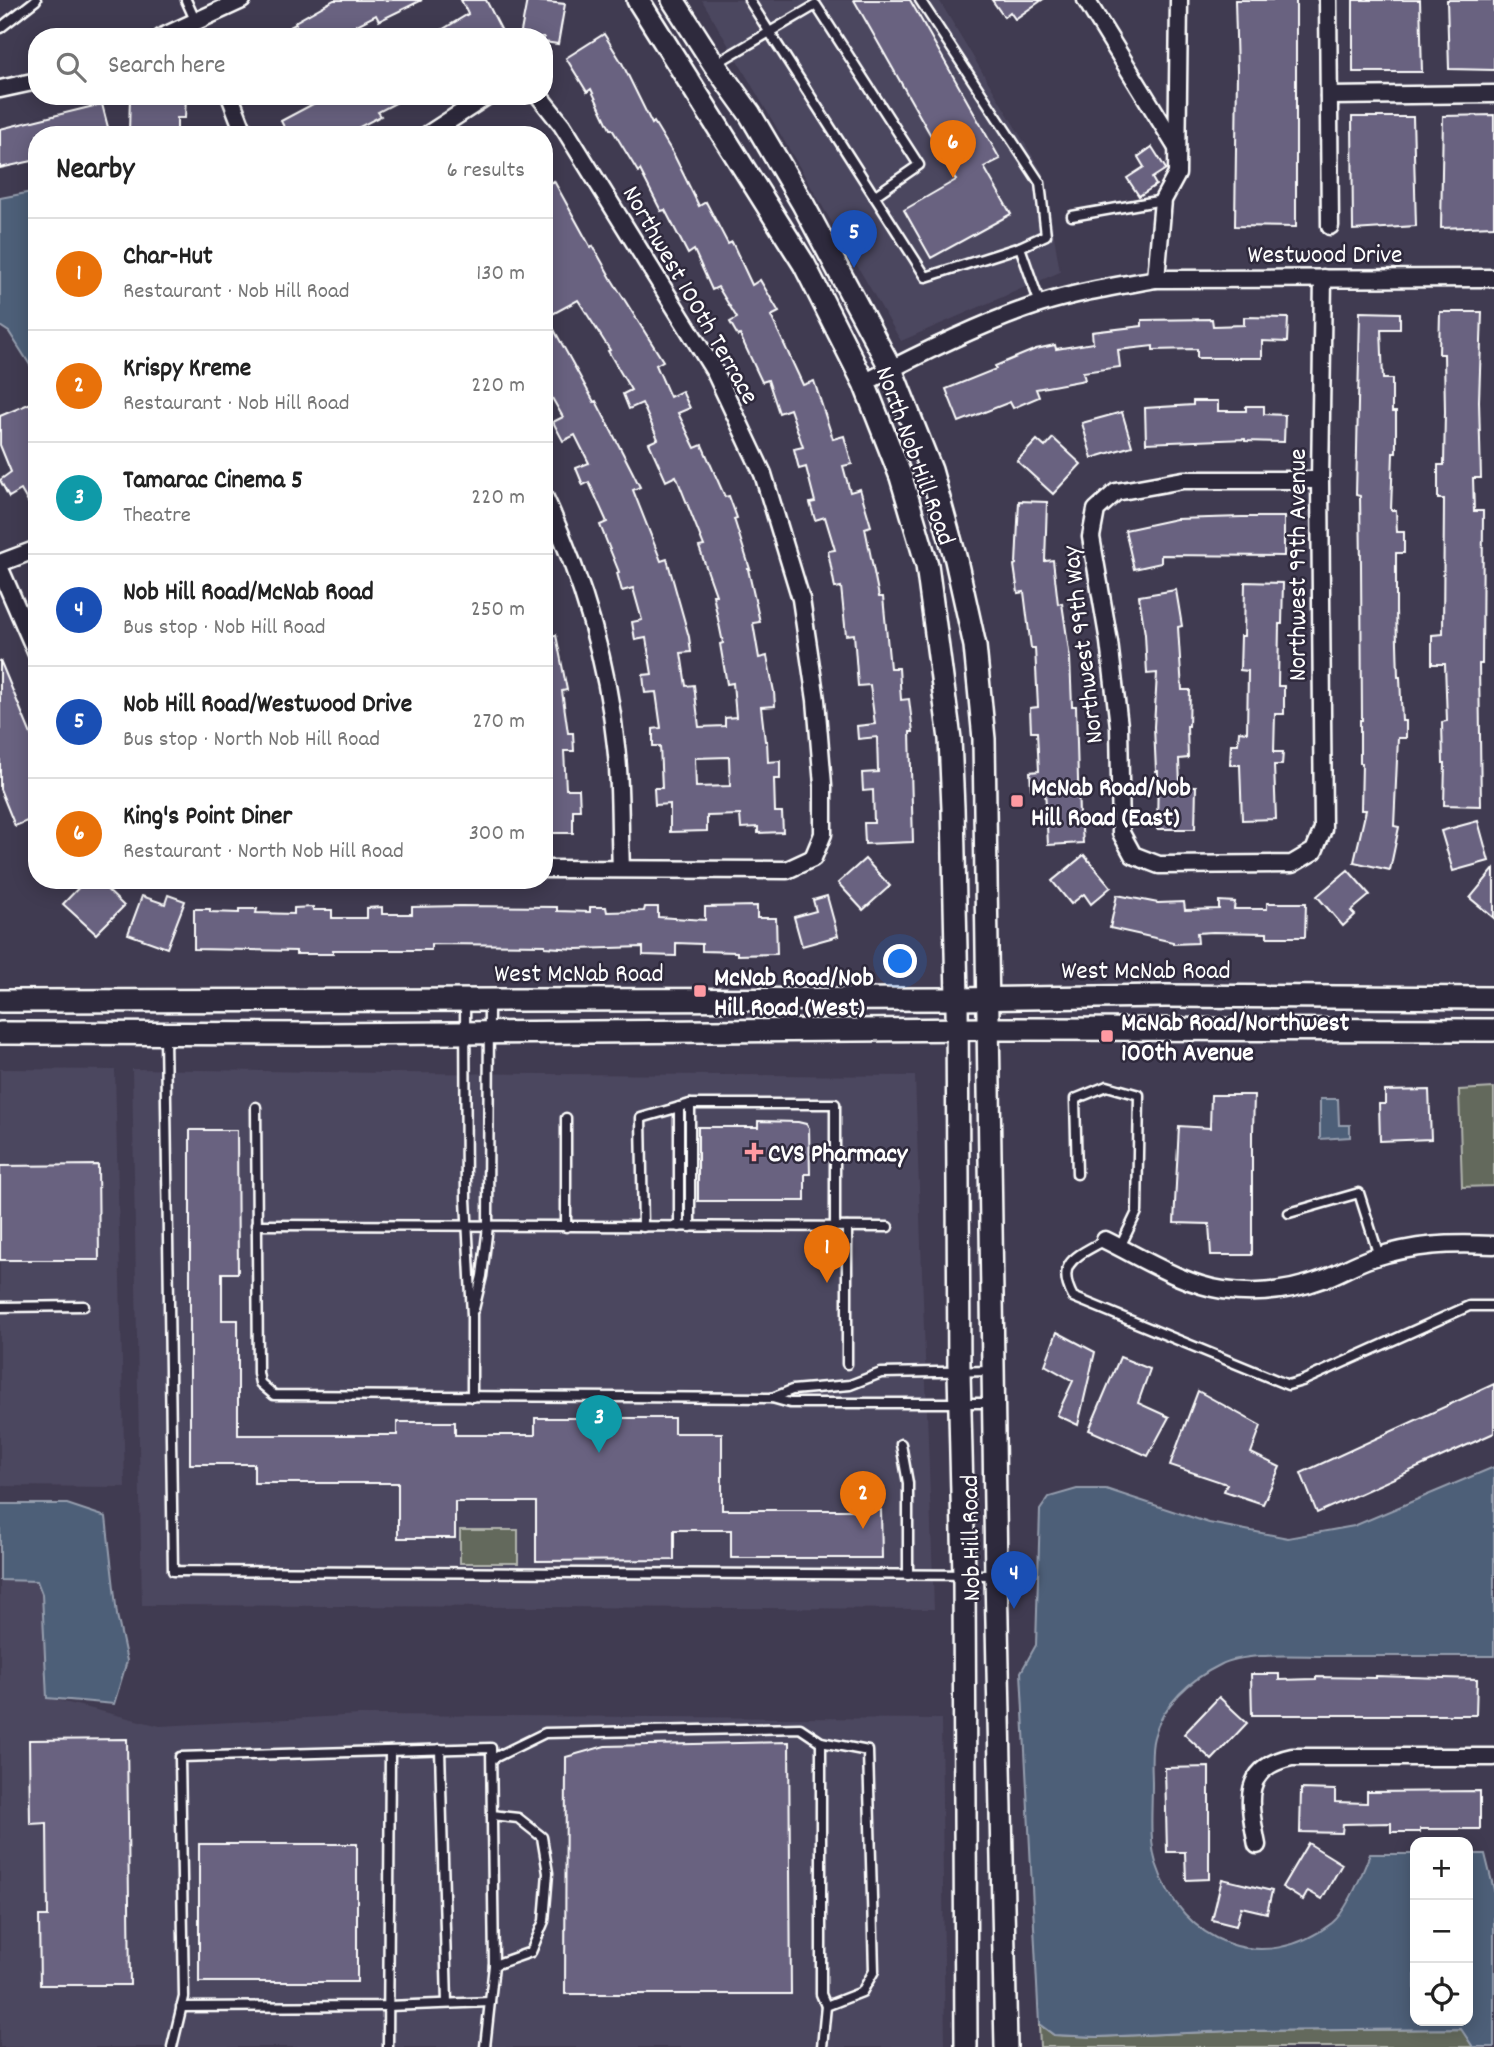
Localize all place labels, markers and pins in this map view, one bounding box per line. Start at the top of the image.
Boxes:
pin: 6 [930,120,976,178]
pin: 5 [831,210,877,268]
place label: McNab Road/Nob Hill Road (East) [1031,771,1191,838]
marker: McNab Road/Nob Hill Road (East) [1009,793,1025,809]
place label: McNab Road/Nob Hill Road (West) [714,961,874,1028]
marker: McNab Road/Nob Hill Road (West) [692,983,708,999]
place label: McNab Road/Northwest 100th Avenue [1121,1006,1350,1073]
marker: McNab Road/Northwest 100th Avenue [1099,1028,1115,1044]
place label: CVS Pharmacy [768,1137,909,1174]
marker: CVS Pharmacy [746,1144,762,1160]
pin: 1 [804,1225,850,1283]
pin: 3 [576,1395,622,1453]
pin: 2 [840,1471,886,1529]
pin: 4 [991,1551,1037,1609]

